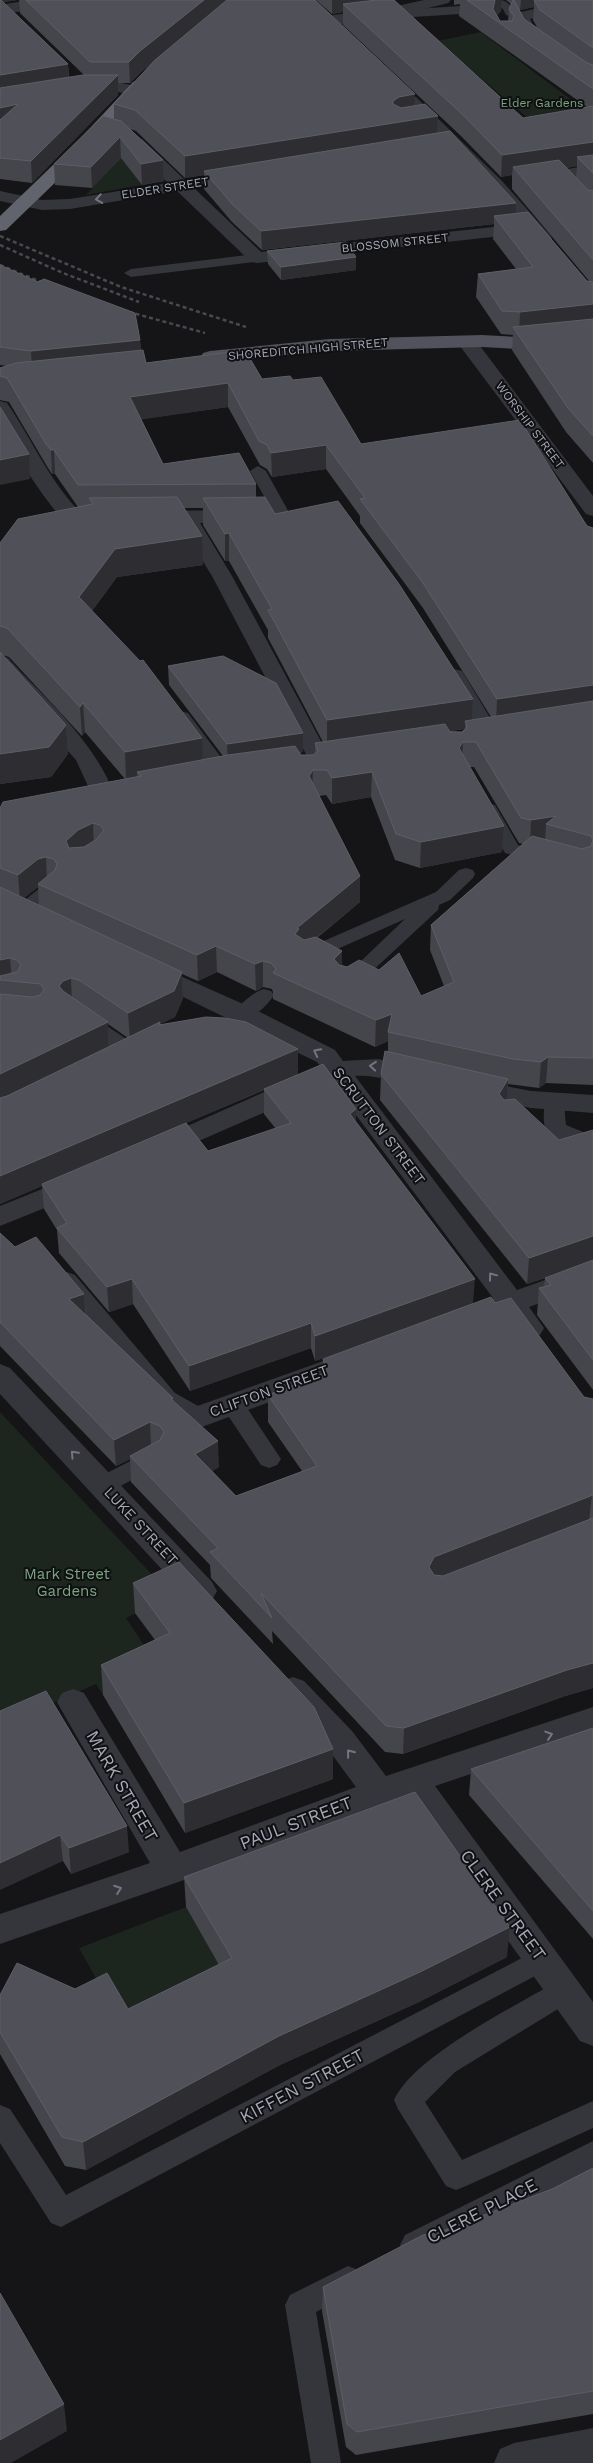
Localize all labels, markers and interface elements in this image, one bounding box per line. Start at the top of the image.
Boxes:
park label: Elder Gardens [501,96,583,110]
street label: ELDER STREET [120,174,210,202]
one-way arrow [95,193,104,203]
street label: BLOSSOM STREET [341,230,449,256]
street label: SHOREDITCH HIGH STREET [227,335,389,363]
street label: WORSHIP STREET [493,379,567,471]
one-way arrow [313,1048,322,1058]
one-way arrow [369,1061,377,1072]
street label: SCRUTTON STREET [329,1064,429,1188]
one-way arrow [489,1272,498,1282]
street label: CLIFTON STREET [207,1361,331,1421]
one-way arrow [71,1450,80,1459]
street label: LUKE STREET [100,1483,182,1569]
park label: Mark Street Gardens [24,1565,111,1600]
street label: MARK STREET [82,1727,163,1845]
one-way arrow [544,1731,552,1741]
one-way arrow [347,1749,356,1759]
street label: PAUL STREET [237,1791,355,1854]
street label: CLERE STREET [456,1845,551,1964]
one-way arrow [113,1885,122,1895]
street label: KIFFEN STREET [236,2044,368,2127]
street label: CLERE PLACE [423,2174,541,2247]

